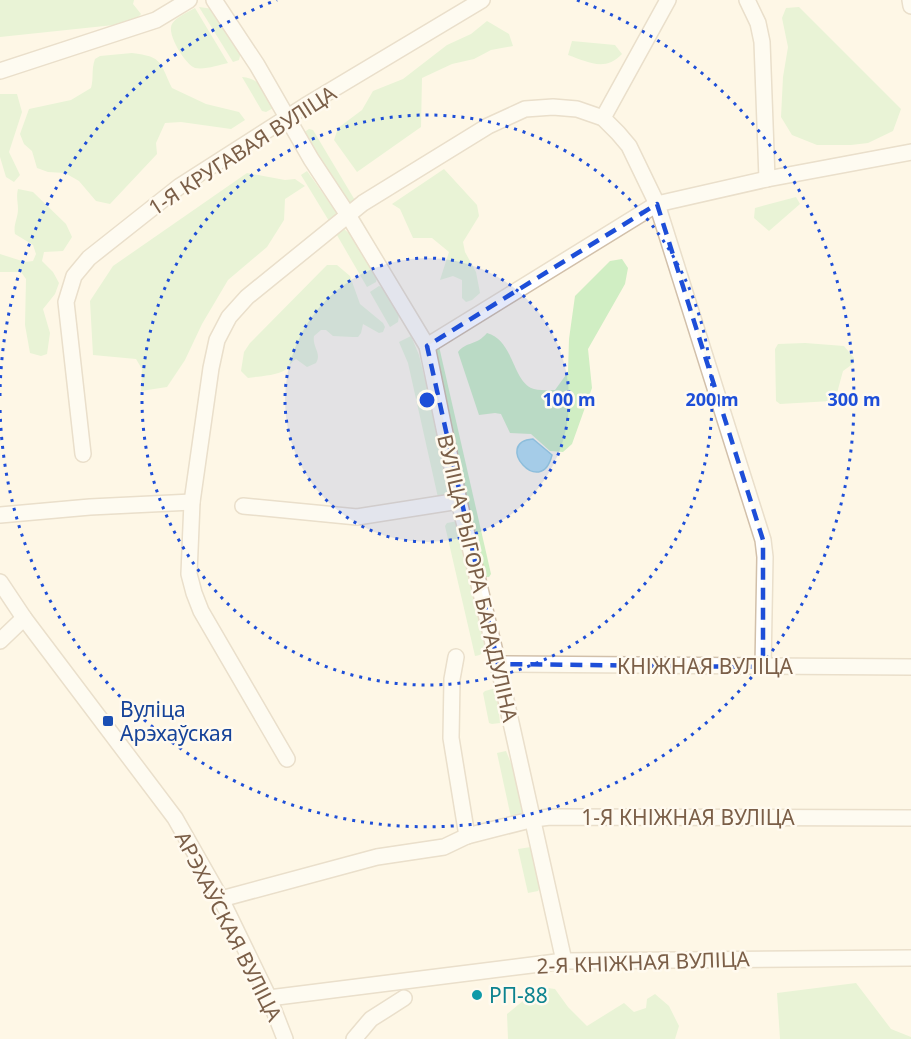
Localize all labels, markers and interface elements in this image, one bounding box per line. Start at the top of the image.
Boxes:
street label: 1-Я КРУГАВАЯ ВУЛІЦА [143,78,342,221]
text: 100 m [542,387,596,411]
text: 200 m [685,387,739,411]
text: 300 m [827,387,881,411]
centre of rings [417,390,437,410]
street label: ВУЛІЦА РЫГОРА БАРАДУЛІНА [431,431,525,725]
street label: КНІЖНАЯ ВУЛІЦА [617,652,794,680]
place label: Вуліца Арэхаўская [120,695,233,747]
marker: Вуліца Арэхаўская [101,714,115,728]
street label: 1-Я КНІЖНАЯ ВУЛІЦА [581,803,795,831]
street label: АРЭХАЎСКАЯ ВУЛІЦА [169,826,289,1026]
street label: 2-Я КНІЖНАЯ ВУЛІЦА [536,944,751,980]
place label: РП-88 [489,981,548,1009]
marker: РП-88 [470,988,484,1002]

